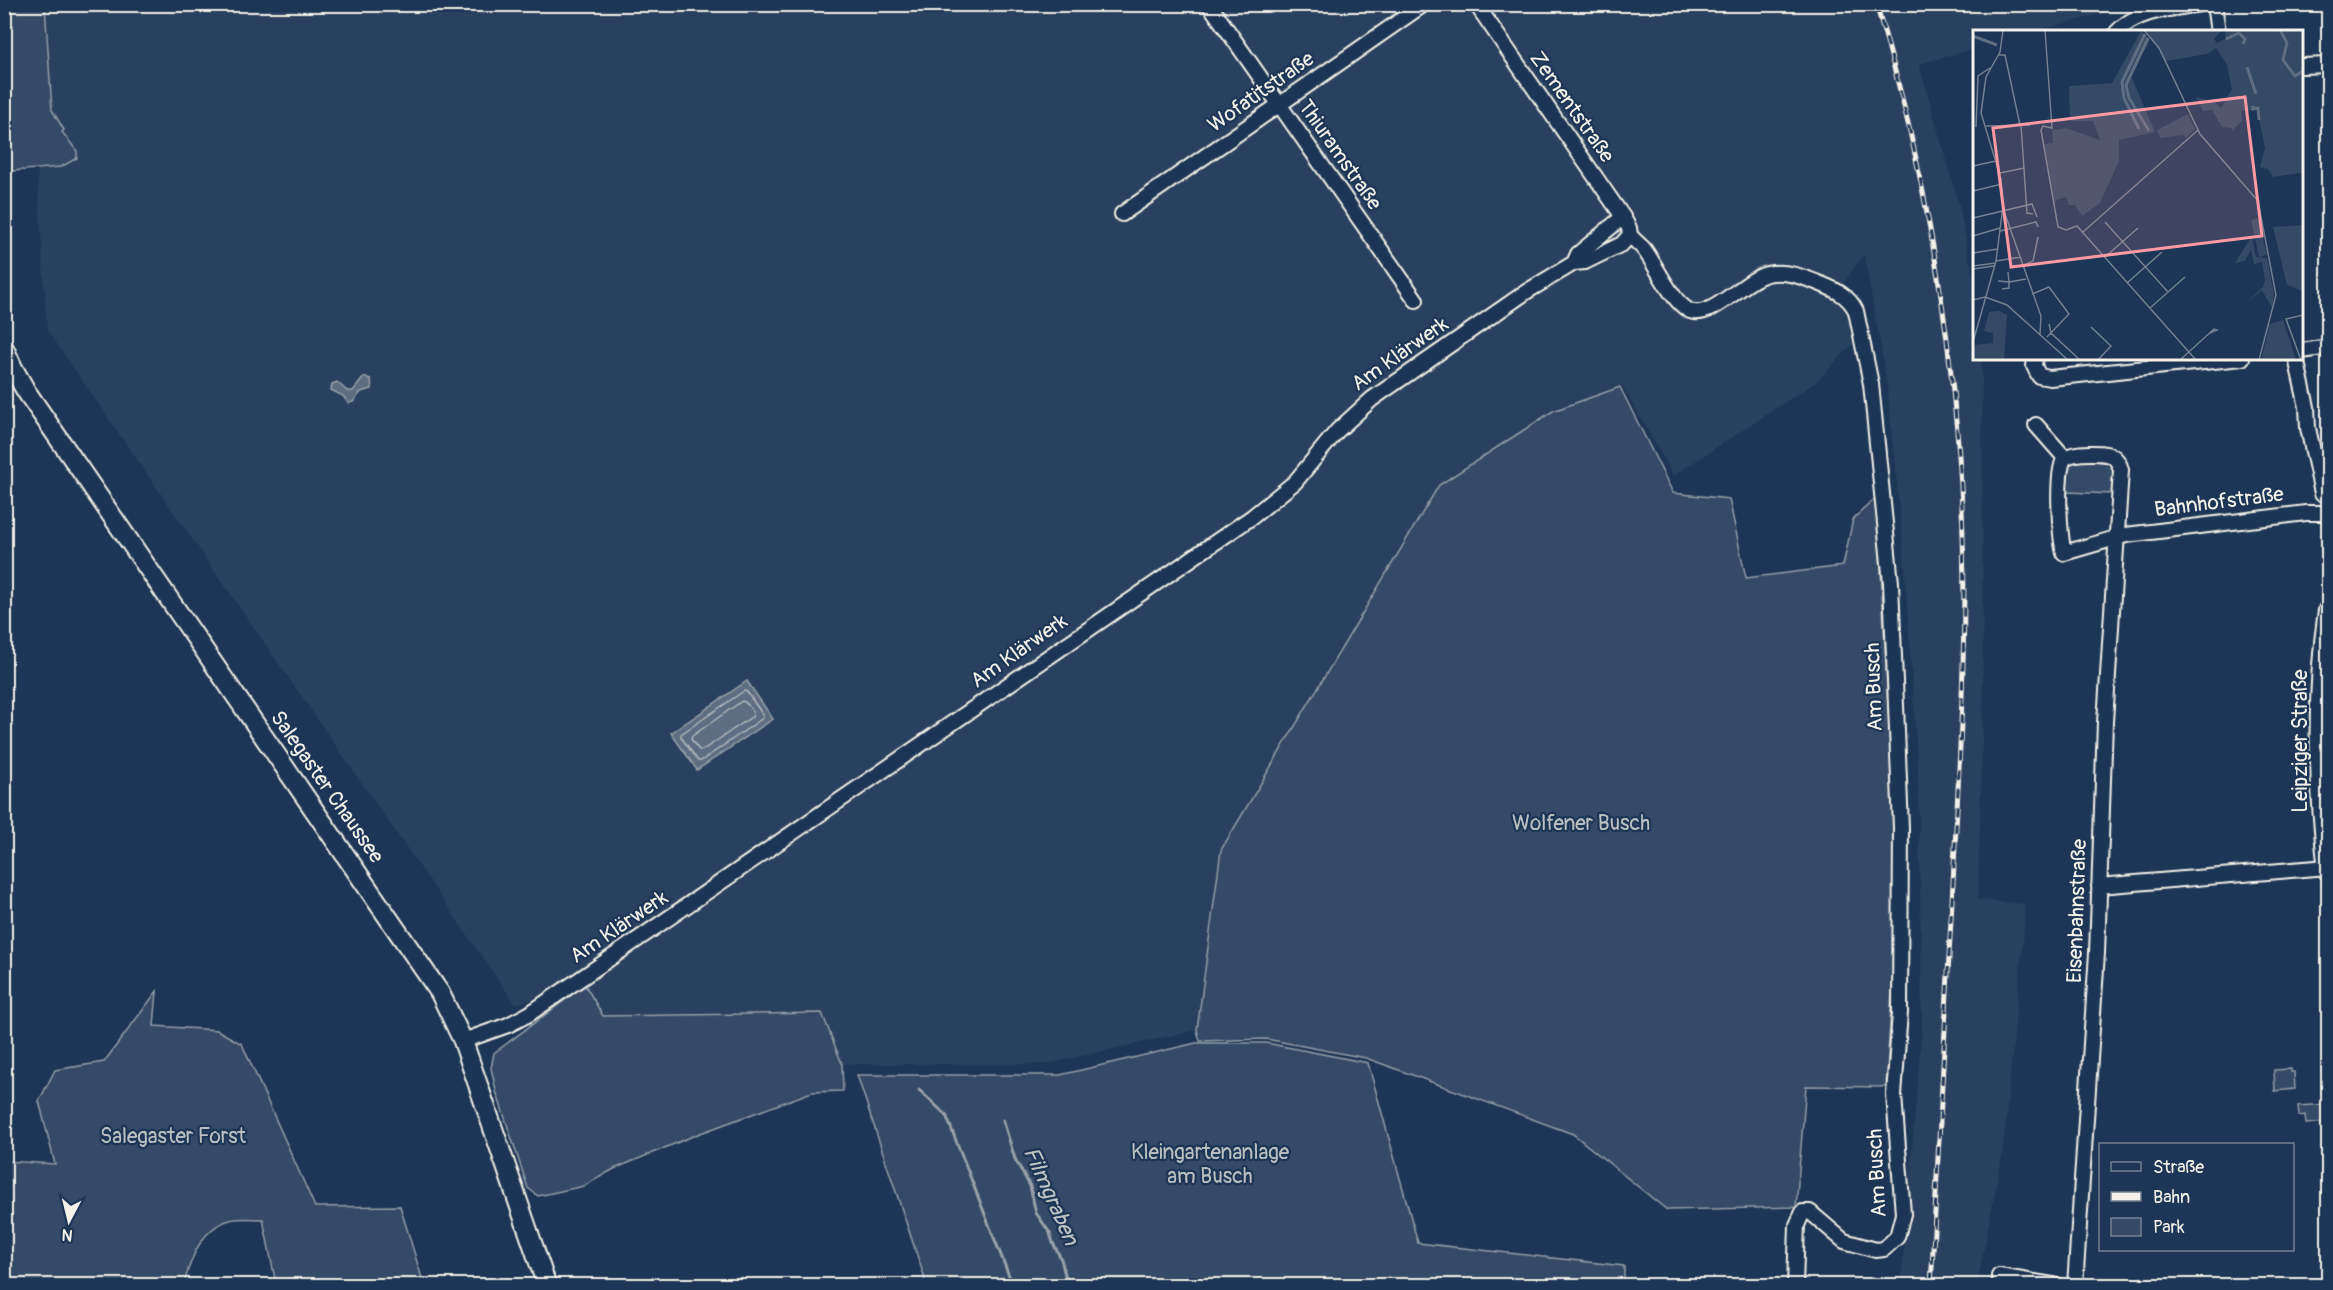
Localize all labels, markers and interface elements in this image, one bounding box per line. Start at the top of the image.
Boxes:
inset map [1973,30,2303,360]
street label: Wofatitstraße [1203,45,1320,139]
street label: Zementstraße [1524,46,1621,169]
street label: Thiuramstraße [1292,95,1388,216]
street label: Am Klärwerk [1346,311,1454,397]
street label: Bahnhofstraße [2153,481,2286,523]
street label: Am Klärwerk [965,608,1073,694]
street label: Am Busch [1859,642,1889,732]
street label: Leipziger Straße [2287,669,2314,813]
street label: Salegaster Chaussee [264,705,390,869]
park label: Wolfener Busch [1512,810,1650,837]
street label: Eisenbahnstraße [2061,838,2093,984]
street label: Am Klärwerk [565,884,673,970]
park label: Salegaster Forst [100,1123,247,1150]
street label: Am Busch [1861,1128,1893,1218]
park label: Kleingartenanlage am Busch [1131,1139,1290,1190]
water label: Filmgraben [1017,1142,1086,1251]
legend [2099,1143,2294,1251]
text: Straße [2153,1156,2204,1179]
text: Bahn [2153,1186,2190,1209]
north arrow [39,1191,99,1251]
text: Park [2153,1216,2185,1239]
text: N [61,1224,74,1245]

